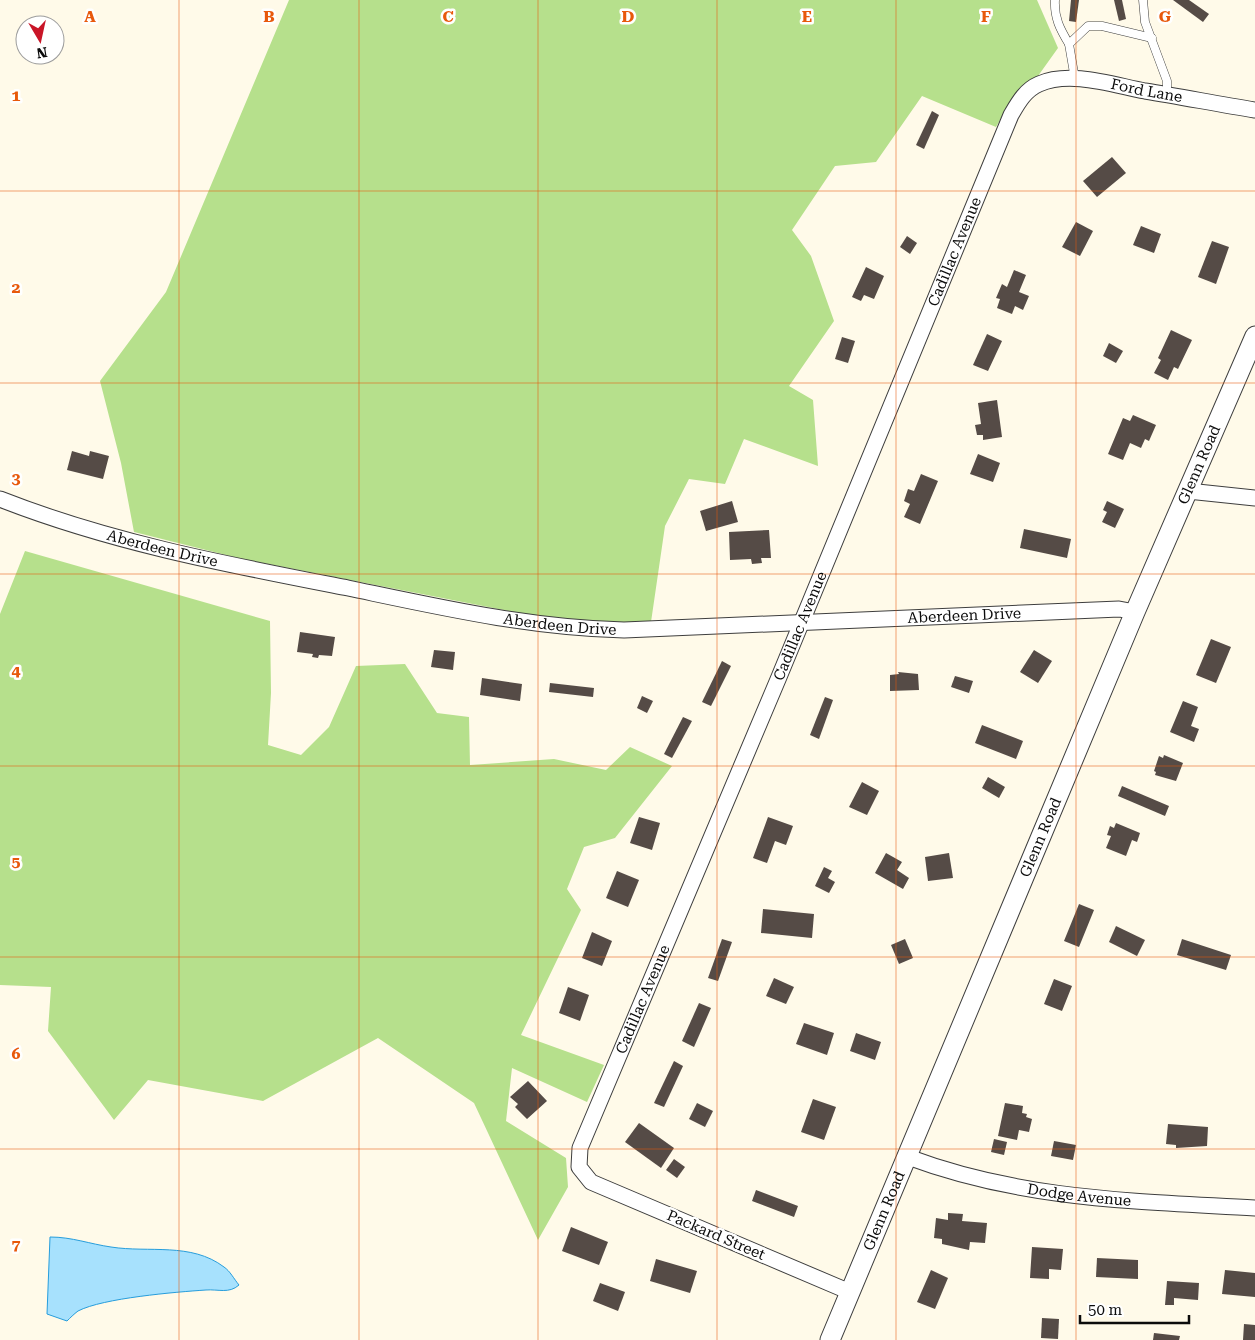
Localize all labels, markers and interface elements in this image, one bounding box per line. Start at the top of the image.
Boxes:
text: A [84,7,96,26]
text: B [263,7,275,26]
text: C [442,7,454,26]
text: D [622,7,635,26]
text: E [802,7,812,26]
text: F [981,7,991,26]
text: G [1159,7,1172,26]
north arrow [15,15,65,65]
text: N [35,44,49,62]
street label: Ford Lane [1109,75,1184,106]
text: 1 [12,86,21,105]
street label: Cadillac Avenue [924,194,985,309]
text: 2 [12,278,21,297]
street label: Glenn Road [1174,422,1224,507]
text: 3 [12,469,21,488]
street label: Aberdeen Drive [105,526,220,571]
street label: Cadillac Avenue [769,569,831,683]
street label: Aberdeen Drive [907,604,1021,627]
street label: Aberdeen Drive [502,610,617,639]
text: 4 [12,661,21,680]
street label: Glenn Road [1016,795,1065,880]
text: 5 [12,852,21,871]
street label: Cadillac Avenue [612,942,674,1056]
text: 6 [12,1044,21,1063]
street label: Glenn Road [859,1168,909,1253]
street label: Dodge Avenue [1026,1180,1132,1210]
street label: Packard Street [664,1206,768,1264]
text: 7 [12,1235,21,1254]
scale bar [1080,1292,1189,1324]
text: 50 m [1088,1301,1123,1319]

